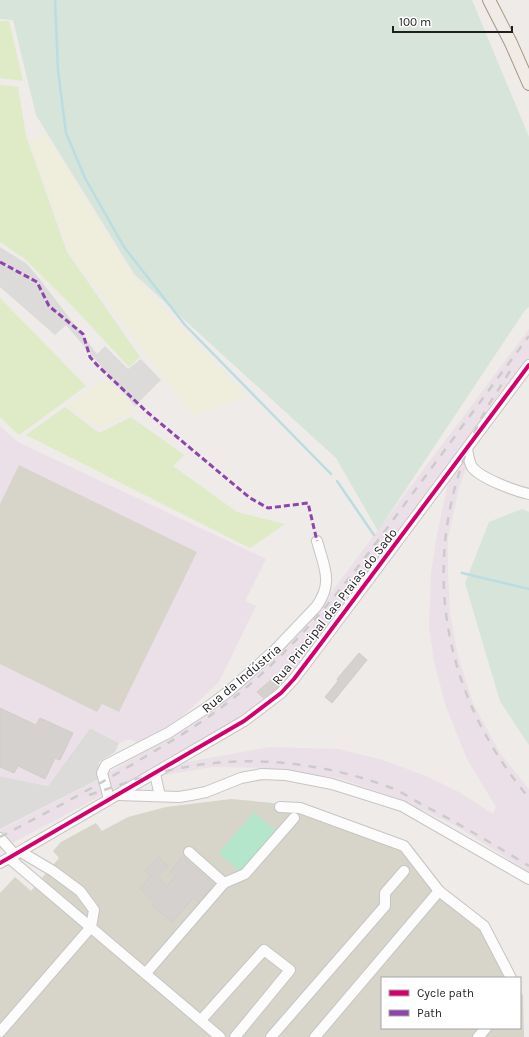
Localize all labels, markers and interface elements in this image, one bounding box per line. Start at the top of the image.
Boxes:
scale bar [393,8,512,34]
text: 100 m [399,15,431,29]
street label: Rua Principal das Praias do Sado [269,525,400,687]
street label: Rua da Indústria [199,641,284,716]
legend [381,977,521,1029]
text: Cycle path [417,986,474,1000]
text: Path [417,1006,442,1020]

